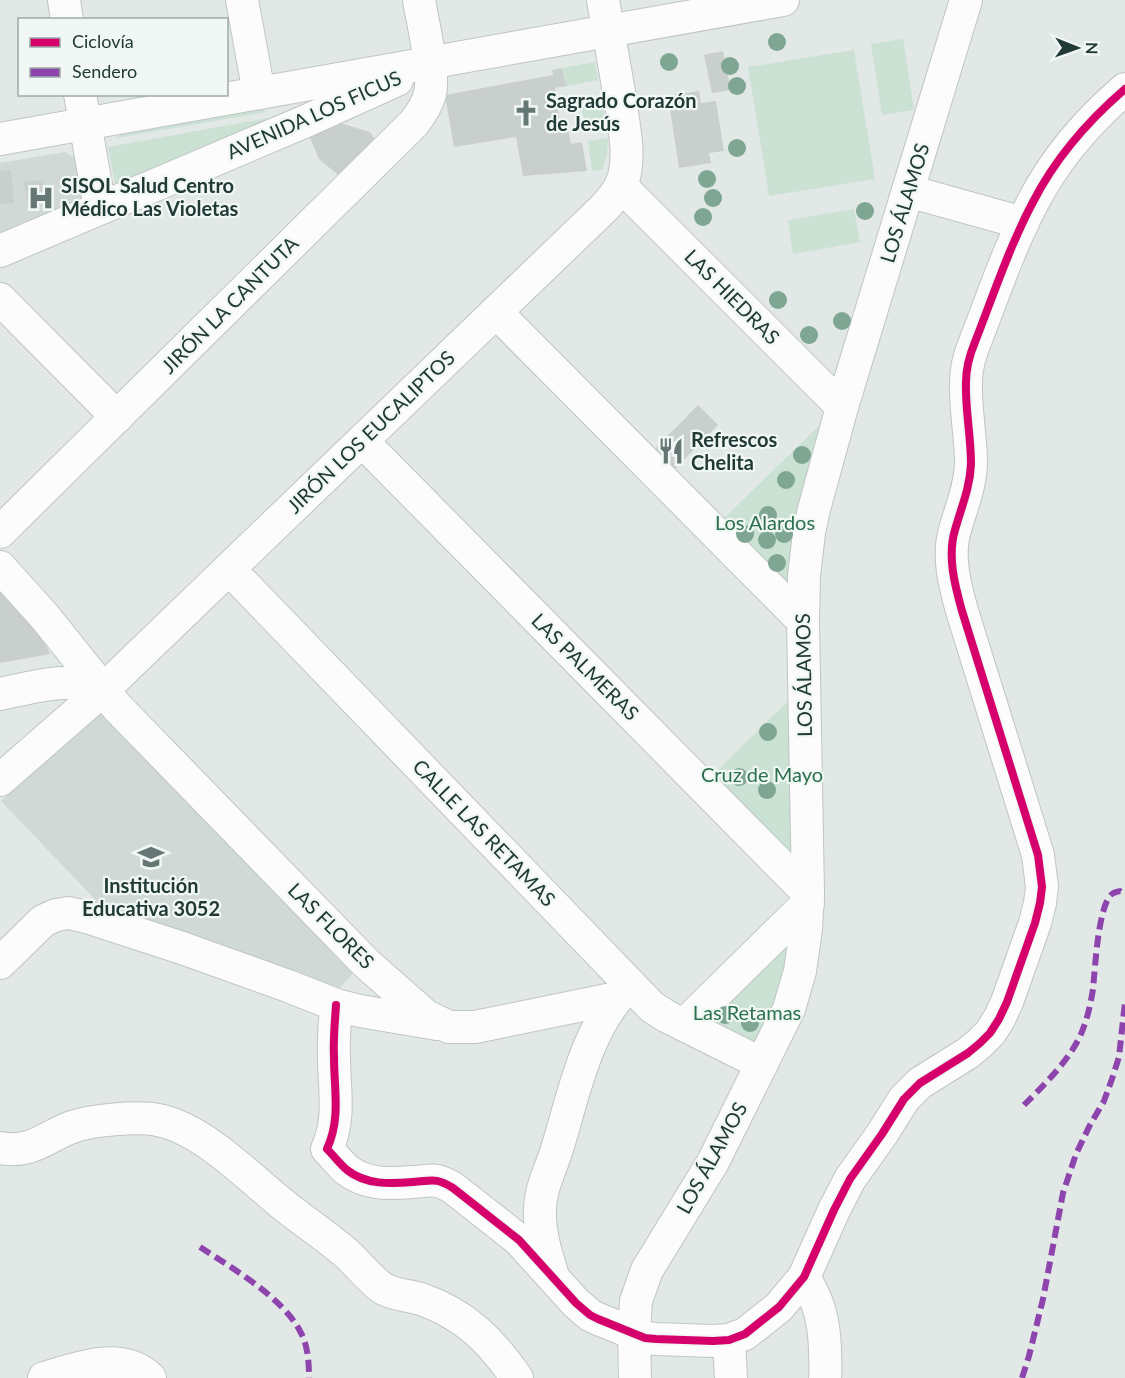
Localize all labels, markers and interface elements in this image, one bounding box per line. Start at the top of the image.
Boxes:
legend [18,18,228,96]
north arrow [1047,18,1107,78]
text: Ciclovía [72,30,134,52]
text: N [1083,42,1102,55]
text: Sendero [72,60,137,82]
street label: AVENIDA LOS FICUS [223,65,405,163]
place label: Sagrado Corazón de Jesús [546,88,697,135]
church icon: Sagrado Corazón de Jesús [511,98,541,128]
street label: LOS ÁLAMOS [874,140,934,265]
place label: SISOL Salud Centro Médico Las Violetas [61,173,239,220]
hospital icon: SISOL Salud Centro Médico Las Violetas [26,183,56,213]
street label: JIRÓN LA CANTUTA [156,231,303,378]
street label: LAS HIEDRAS [680,244,785,349]
street label: JIRÓN LOS EUCALIPTOS [282,345,459,518]
place label: Refrescos Chelita [691,427,777,474]
restaurant icon: Refrescos Chelita [656,436,686,466]
park label: Los Alardos [715,510,815,534]
street label: LAS PALMERAS [527,608,644,725]
street label: LOS ÁLAMOS [790,613,816,737]
street label: CALLE LAS RETAMAS [408,754,561,911]
park label: Cruz de Mayo [701,762,823,786]
school or university icon: Institución Educativa 3052 [136,842,166,872]
place label: Institución Educativa 3052 [82,873,220,920]
street label: LAS FLORES [284,877,380,973]
park label: Las Retamas [693,1000,801,1024]
street label: LOS ÁLAMOS [671,1098,752,1217]

